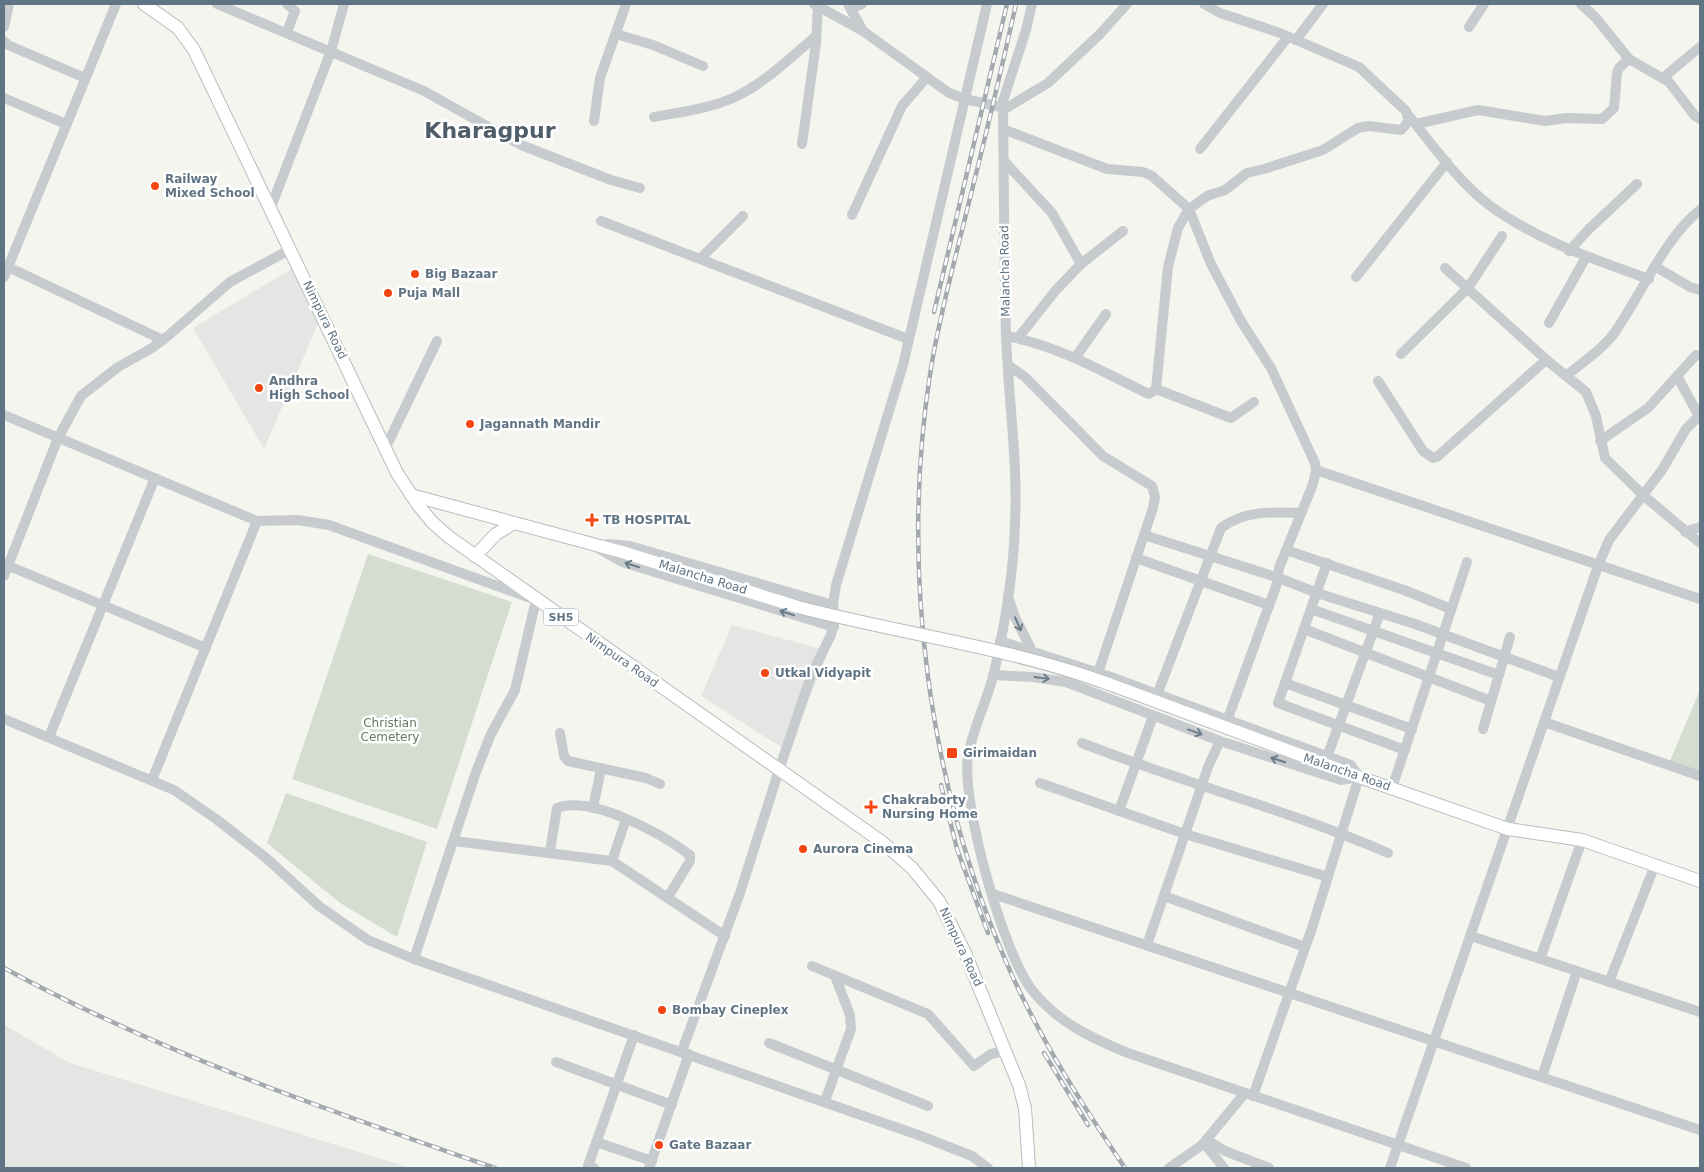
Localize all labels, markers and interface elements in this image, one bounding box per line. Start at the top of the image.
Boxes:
district label: Kharagpur [424,118,556,143]
place label: Railway Mixed School [165,172,255,200]
marker: Railway Mixed School [149,180,161,192]
street label: Malancha Road [997,225,1013,317]
place label: Big Bazaar [425,267,497,281]
marker: Big Bazaar [409,268,421,280]
street label: Nimpura Road [300,279,350,361]
place label: Puja Mall [398,286,460,300]
marker: Puja Mall [382,287,394,299]
place label: Andhra High School [269,374,349,402]
marker: Andhra High School [253,382,265,394]
place label: Jagannath Mandir [479,417,600,431]
marker: Jagannath Mandir [464,418,476,430]
marker: TB HOSPITAL [585,513,599,527]
place label: TB HOSPITAL [603,513,691,527]
street label: Malancha Road [657,557,749,597]
one-way arrow [624,559,640,569]
one-way arrow [780,607,796,617]
road number: SH5 [544,608,578,626]
one-way arrow [1014,616,1024,631]
street label: Nimpura Road [583,630,661,690]
place label: Utkal Vidyapit [775,666,871,680]
marker: Utkal Vidyapit [759,667,771,679]
one-way arrow [1034,673,1050,683]
park label: Christian Cemetery [361,716,419,744]
one-way arrow [1187,728,1202,737]
marker: Girimaidan [945,746,959,760]
place label: Girimaidan [963,746,1037,760]
street label: Malancha Road [1301,750,1393,794]
one-way arrow [1271,754,1287,764]
place label: Chakraborty Nursing Home [882,793,978,821]
marker: Chakraborty Nursing Home [864,800,878,814]
place label: Aurora Cinema [813,842,913,856]
marker: Aurora Cinema [797,843,809,855]
street label: Nimpura Road [937,905,985,989]
place label: Bombay Cineplex [672,1003,789,1017]
marker: Bombay Cineplex [656,1004,668,1016]
place label: Gate Bazaar [669,1138,751,1152]
marker: Gate Bazaar [653,1139,665,1151]

